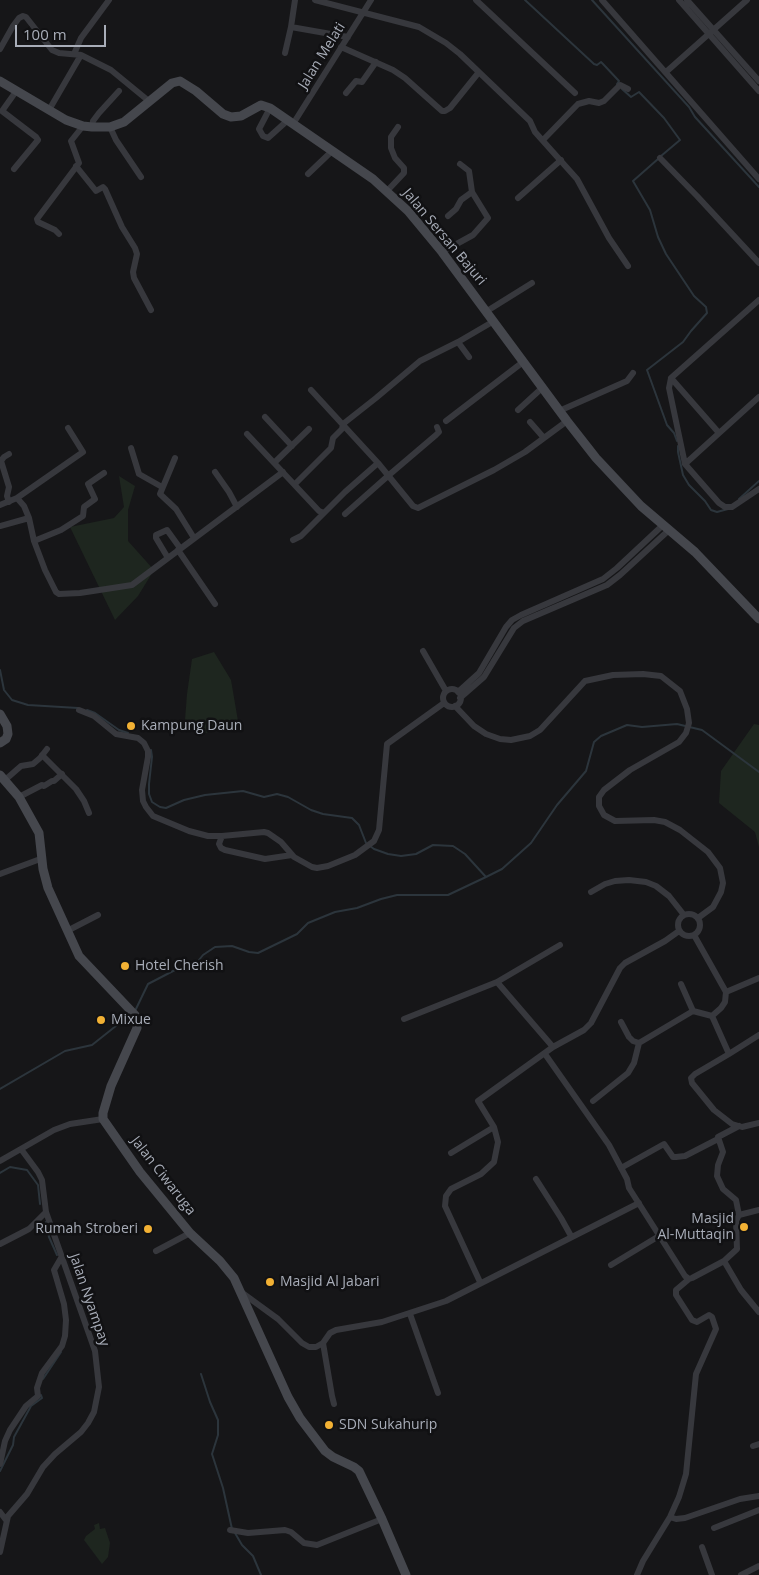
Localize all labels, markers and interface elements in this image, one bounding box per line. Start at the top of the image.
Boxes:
scale bar [18,15,109,47]
street label: Jalan Melati [295,20,349,92]
text: 100 m [23,24,67,44]
street label: Jalan Sersan Bajuri [399,185,489,289]
place label: Kampung Daun [141,718,242,734]
marker: Kampung Daun [125,720,137,732]
place label: Hotel Cherish [135,958,224,974]
marker: Hotel Cherish [119,960,131,972]
place label: Mixue [111,1012,151,1028]
marker: Mixue [95,1014,107,1026]
street label: Jalan Ciwaruga [127,1133,199,1219]
place label: Masjid Al-Muttaqin [657,1211,734,1244]
place label: Rumah Stroberi [35,1221,138,1237]
marker: Masjid Al-Muttaqin [738,1221,750,1233]
marker: Rumah Stroberi [142,1223,154,1235]
street label: Jalan Nyampay [65,1252,113,1348]
place label: Masjid Al Jabari [280,1274,379,1290]
marker: Masjid Al Jabari [264,1276,276,1288]
place label: SDN Sukahurip [339,1417,437,1433]
marker: SDN Sukahurip [323,1419,335,1431]

